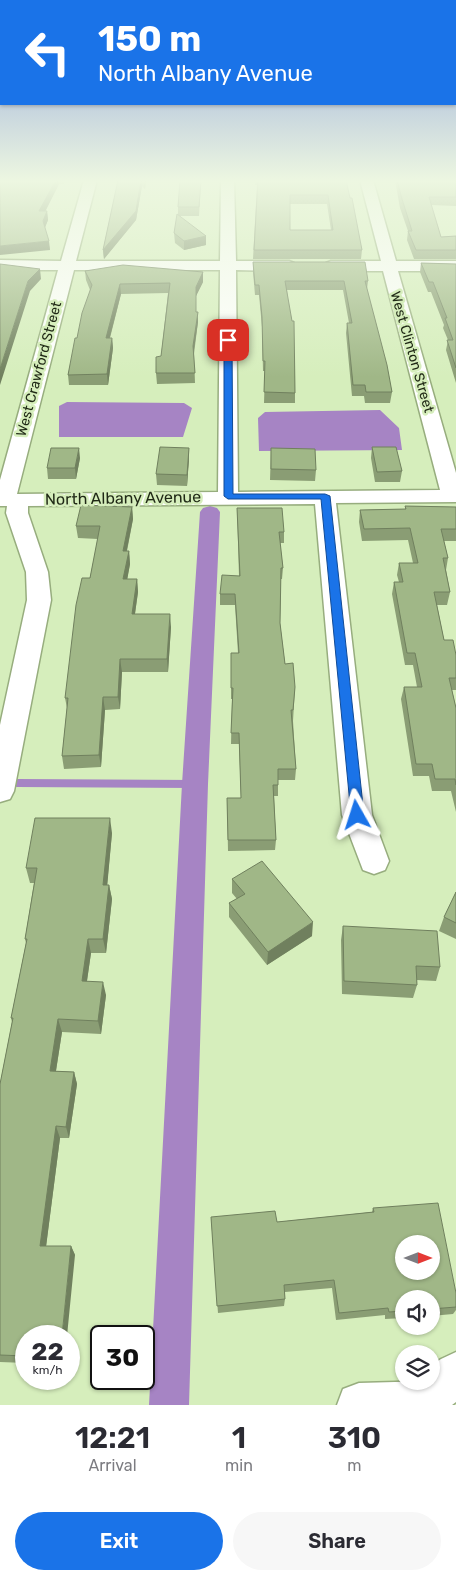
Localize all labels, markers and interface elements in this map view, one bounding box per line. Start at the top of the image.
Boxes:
text: 150 m [98,18,201,60]
icon: left [15,20,80,85]
text: North Albany Avenue [98,60,313,87]
street label: West Clinton Street [387,289,438,415]
street label: West Crawford Street [13,299,65,438]
pin [207,319,249,361]
icon: arrive [214,326,242,354]
street label: North Albany Avenue [45,487,201,509]
position arrow [330,788,382,840]
north arrow [395,1235,440,1280]
map controls [395,1235,440,1390]
button: sound [395,1290,440,1335]
speed limit sign: 30 [90,1325,155,1390]
text: 22 [31,1337,64,1366]
button: layers [395,1345,440,1390]
text: km/h [33,1363,62,1377]
text: 12:21 [75,1420,150,1456]
text: 1 [232,1420,246,1456]
text: 310 [328,1420,381,1456]
text: Arrival [89,1456,137,1475]
text: min [225,1456,253,1475]
text: m [347,1456,362,1475]
button: Exit [15,1512,223,1570]
button: Share [233,1512,441,1570]

